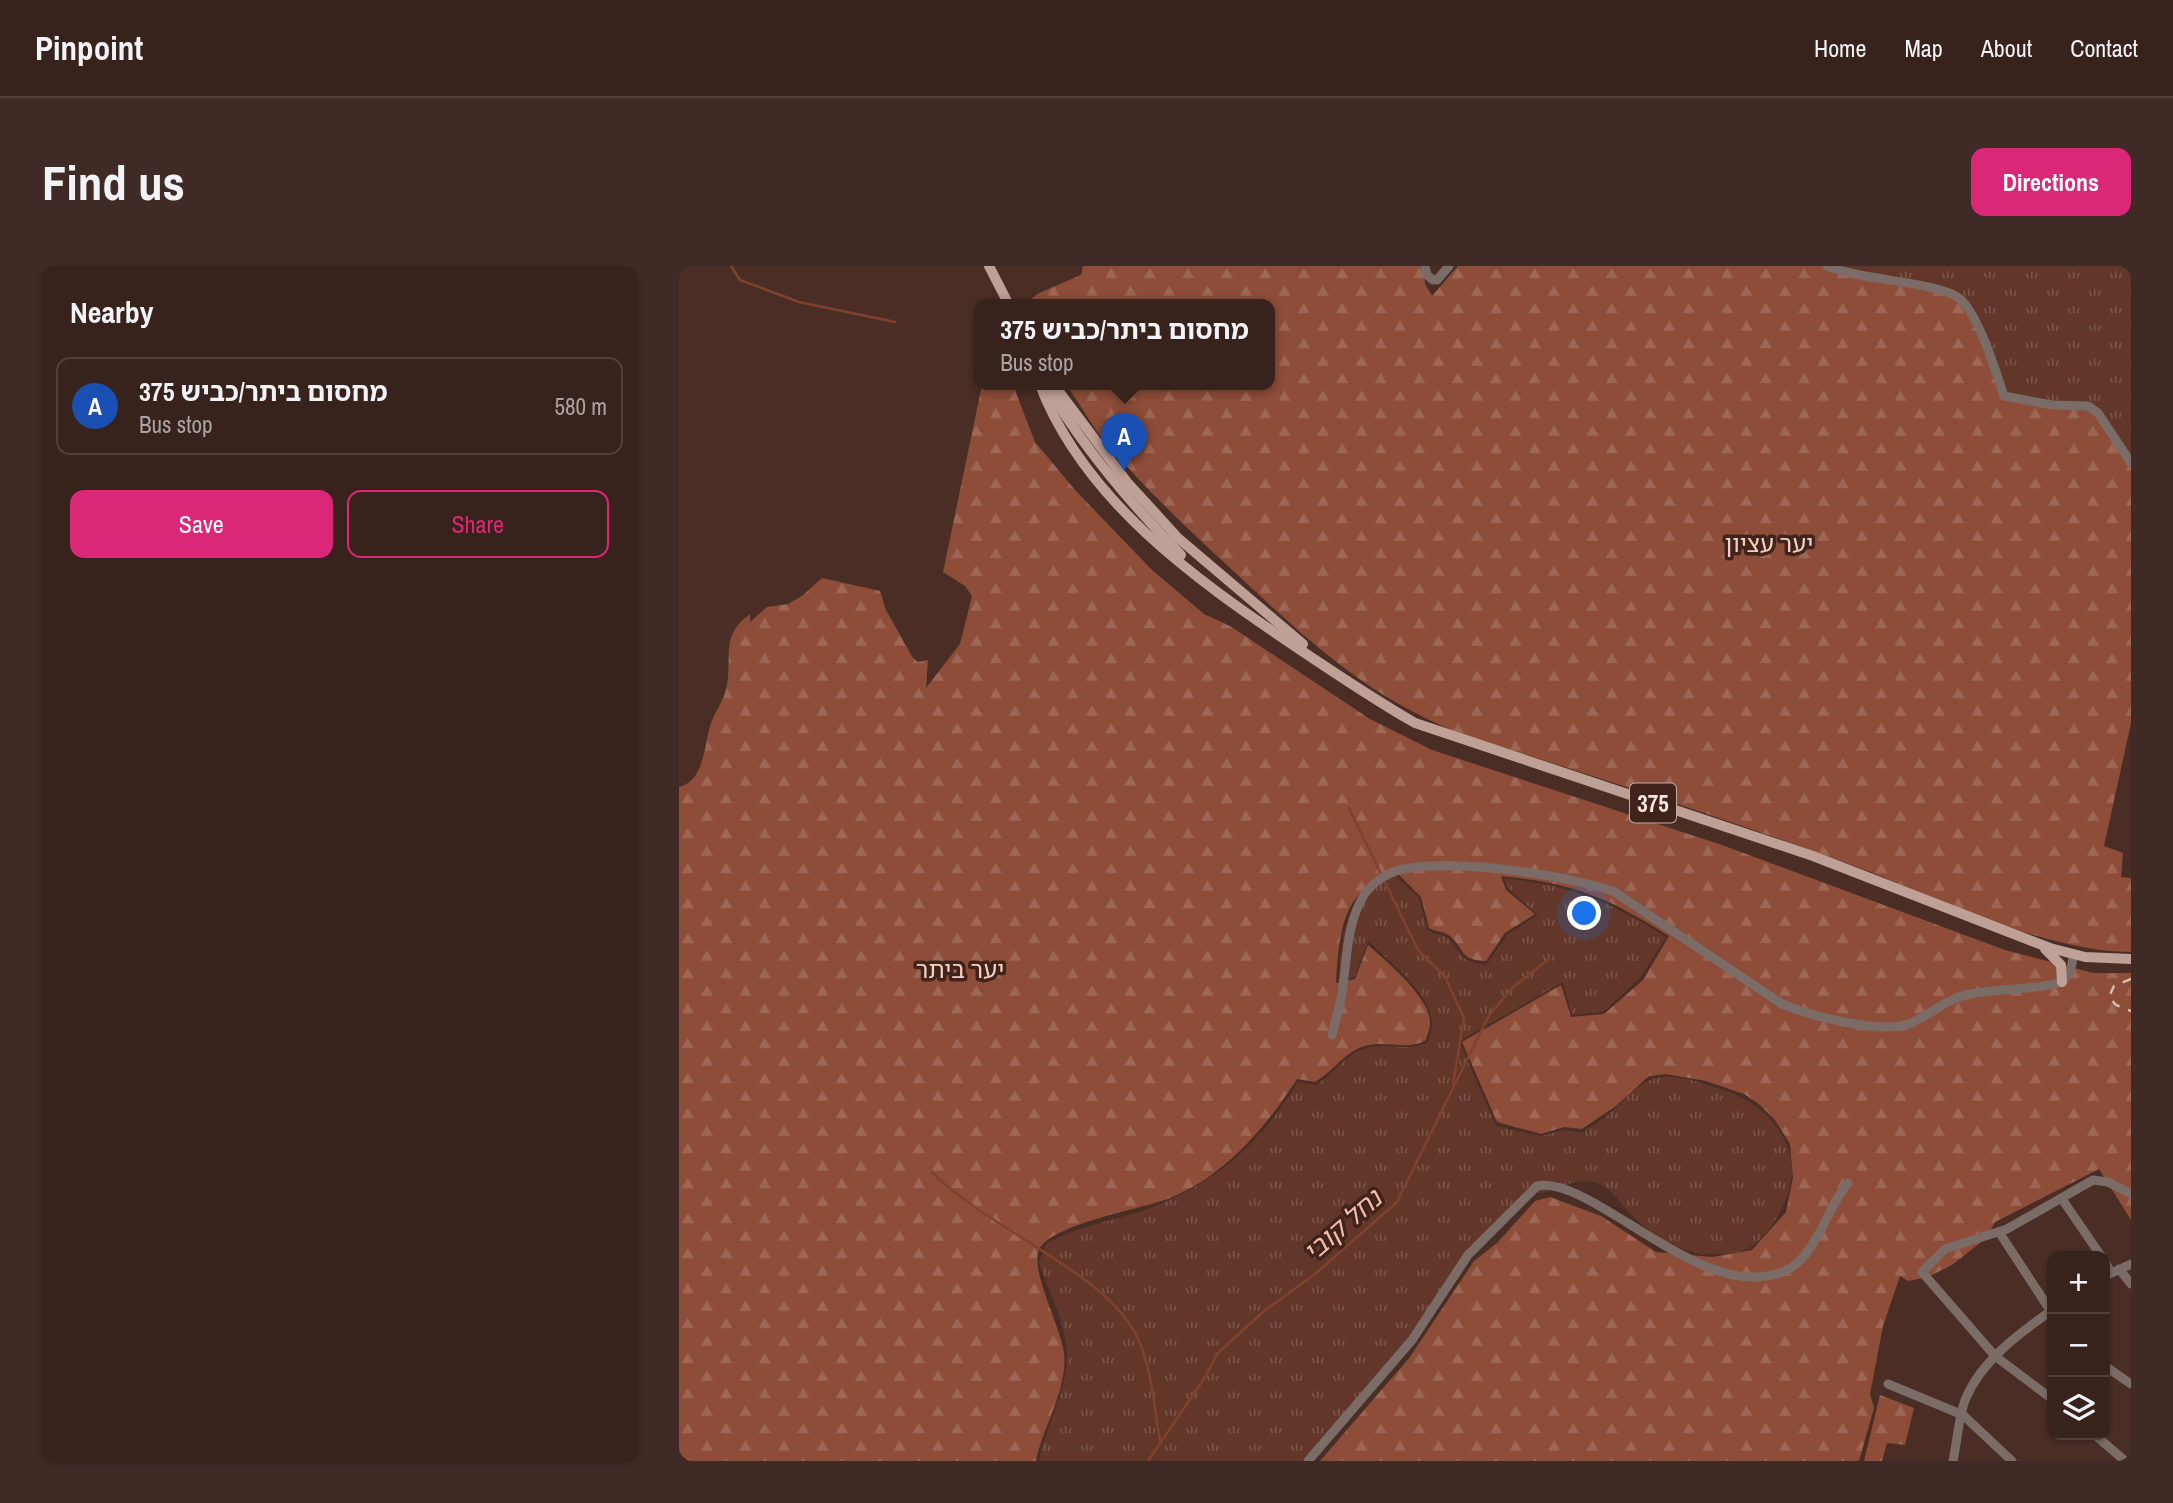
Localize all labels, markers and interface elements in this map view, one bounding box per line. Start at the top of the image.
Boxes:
text: Pinpoint [35,26,143,70]
text: Home [1814,32,1866,64]
text: Map [1904,32,1943,64]
text: About [1981,32,2032,64]
text: Contact [2070,32,2138,64]
button: Directions [1971,148,2131,216]
text: Find us [42,149,185,215]
text: Nearby [70,292,153,332]
popup [974,299,1275,390]
text: מחסום ביתר/כביש 375 [1000,312,1249,347]
text: Bus stop [1000,347,1074,378]
text: מחסום ביתר/כביש 375 [139,374,388,409]
text: A [88,391,102,422]
text: 580 m [555,391,607,422]
text: Bus stop [139,409,212,440]
pin: A [1101,413,1147,471]
button: Save [70,490,333,558]
button: Share [347,490,609,558]
park label: יער עציון [1725,527,1813,559]
road number: 375 [1630,783,1676,822]
your location [1567,896,1601,930]
park label: יער ביתר [916,953,1004,985]
water label: נחל קובי [1295,1180,1390,1269]
map controls [2047,1251,2110,1440]
button: + [2047,1251,2110,1314]
button: − [2047,1314,2110,1377]
button: layers [2047,1377,2110,1440]

